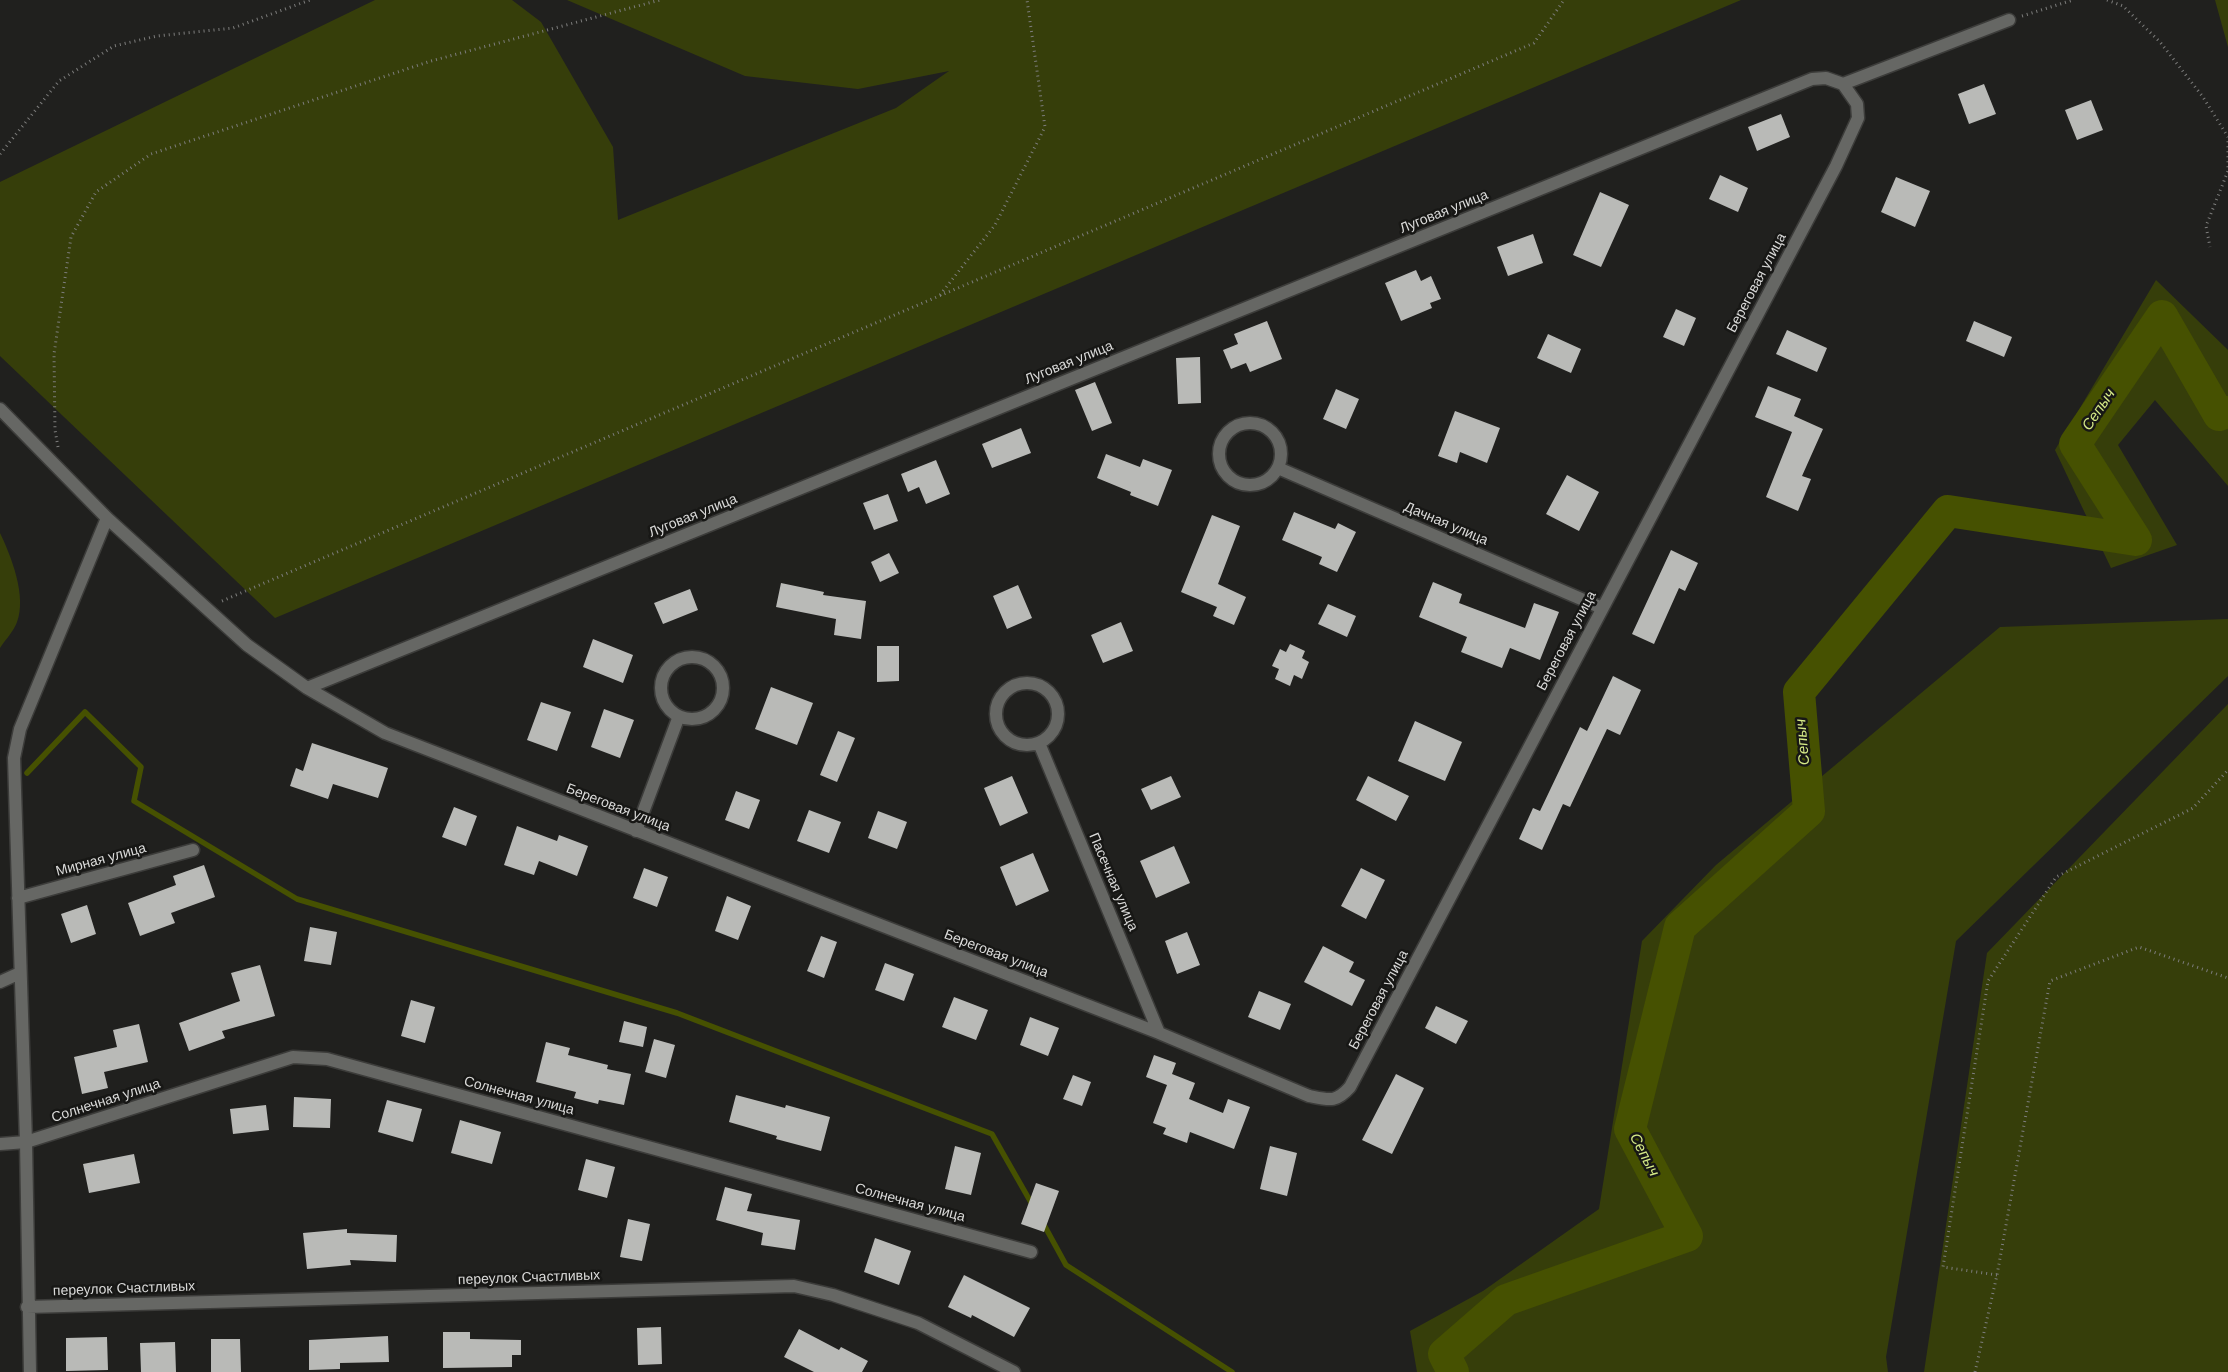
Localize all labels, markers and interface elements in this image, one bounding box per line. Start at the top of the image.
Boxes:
street label: Луговая улица [1397,187,1491,237]
street label: Береговая улица [1724,230,1790,336]
street label: Луговая улица [1022,338,1116,388]
water label: Сепыч [2079,386,2119,434]
street label: Луговая улица [646,491,740,541]
street label: Дачная улица [1401,499,1491,549]
street label: Береговая улица [1534,588,1600,694]
water label: Сепыч [1792,718,1814,766]
street label: Береговая улица [564,780,672,836]
street label: Пасечная улица [1085,830,1141,934]
street label: Мирная улица [54,840,148,880]
street label: Береговая улица [942,926,1050,982]
street label: Береговая улица [1346,947,1412,1053]
street label: Солнечная улица [462,1073,576,1119]
street label: Солнечная улица [49,1075,163,1127]
water label: Сепыч [1625,1130,1663,1180]
street label: Солнечная улица [853,1180,967,1226]
street label: переулок Счастливых [458,1267,600,1289]
street label: переулок Счастливых [53,1278,195,1300]

